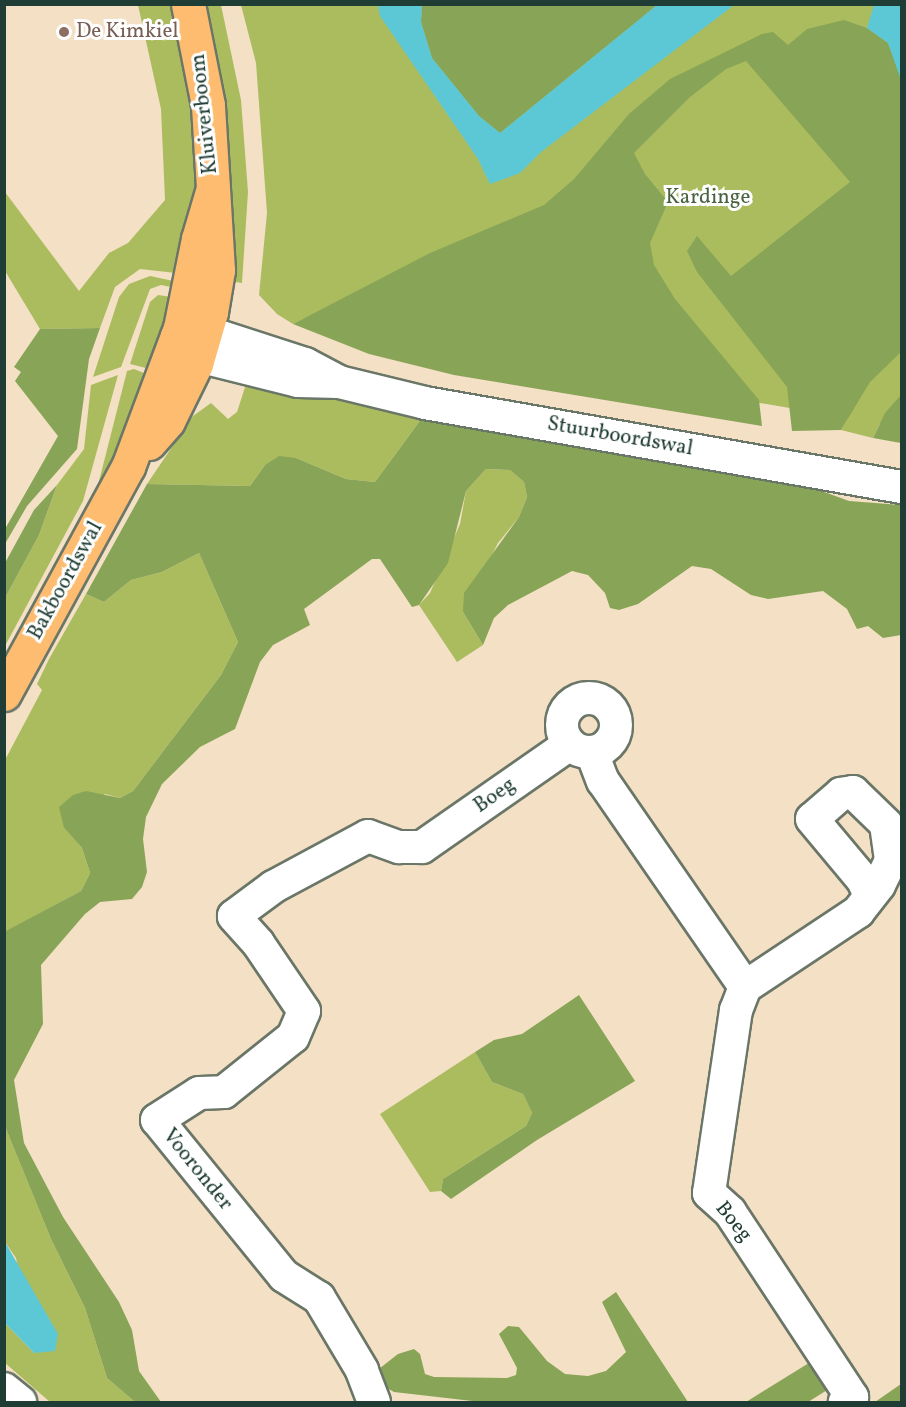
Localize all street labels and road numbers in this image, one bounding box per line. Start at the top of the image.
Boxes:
street label: Kluiverboom [186,53,224,175]
street label: Stuurboordswal [545,412,695,462]
street label: Bakboordswal [23,518,109,644]
street label: Boeg [469,773,521,819]
street label: Vooronder [156,1124,238,1216]
street label: Boeg [709,1197,757,1247]

